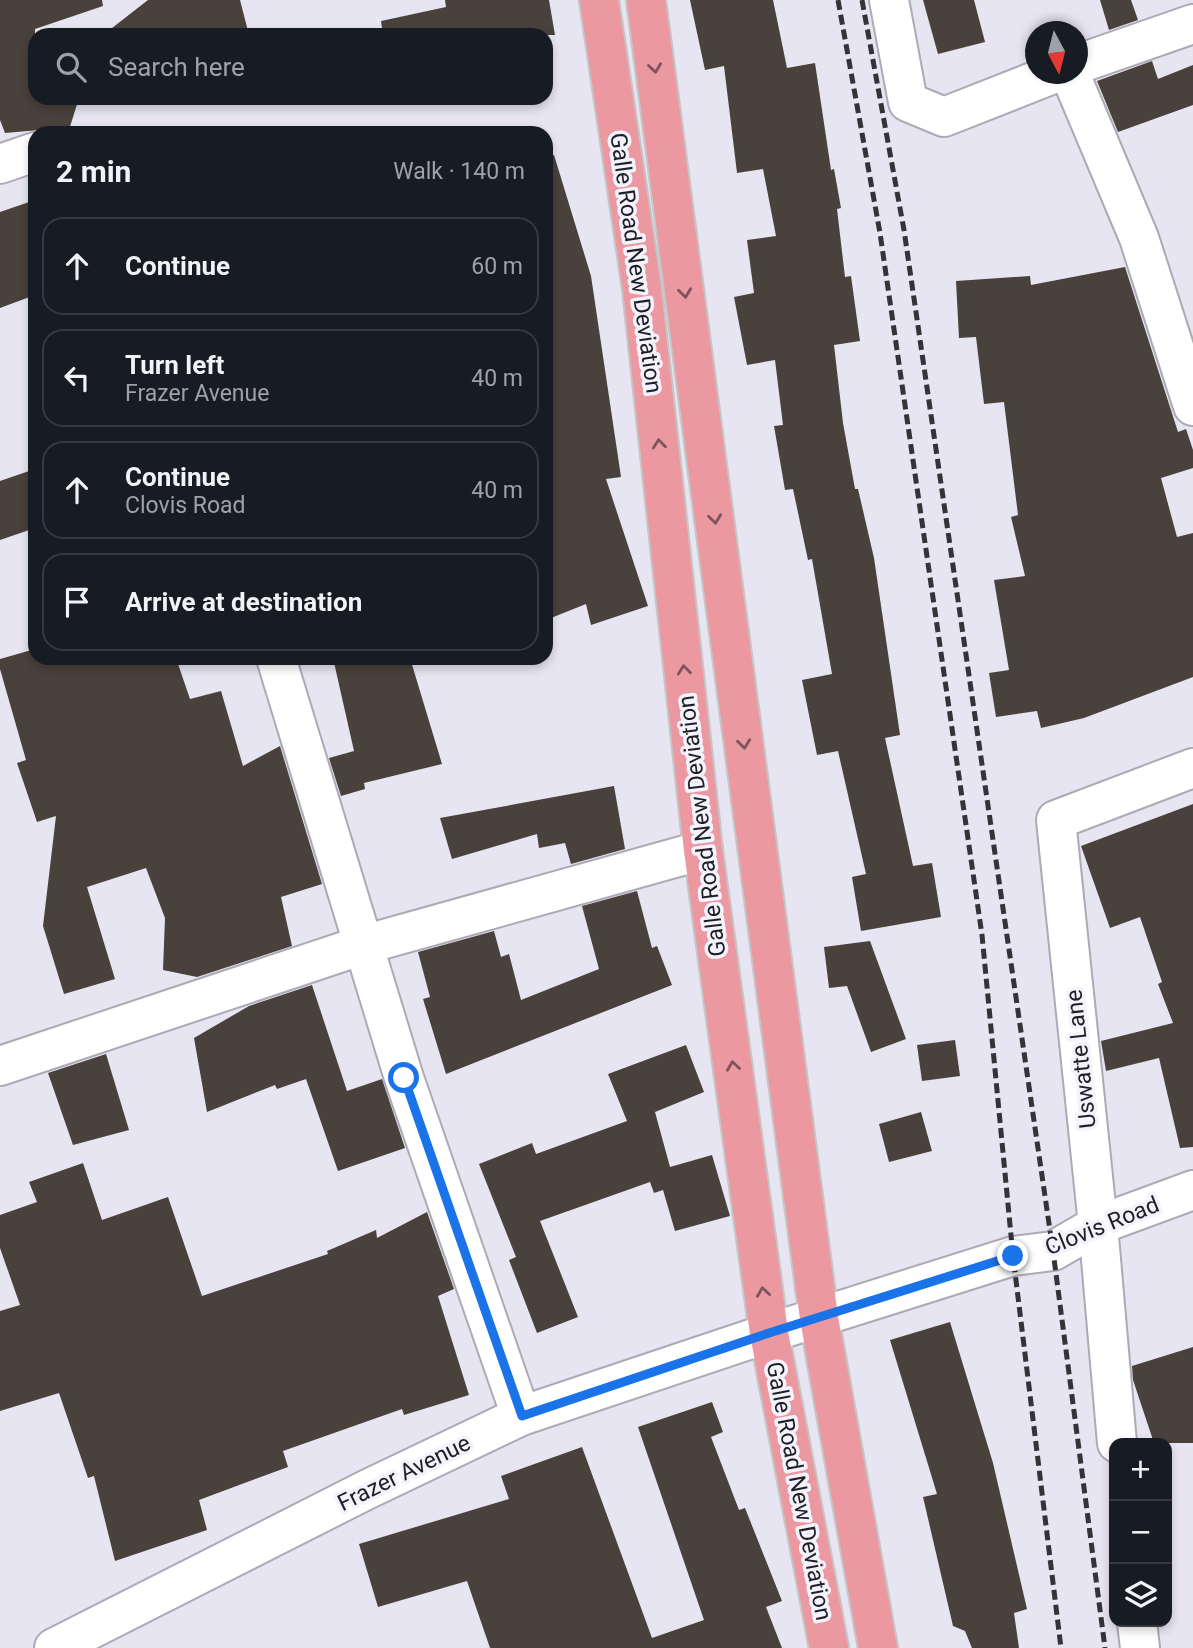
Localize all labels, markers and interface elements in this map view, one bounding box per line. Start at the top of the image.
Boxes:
north arrow [1025,21,1088,84]
search box [28,28,553,105]
icon: search [52,48,90,86]
text: Search here [108,52,245,82]
one-way arrow [647,62,662,73]
street label: Galle Road New Deviation [604,131,668,395]
text: 2 min [56,154,131,189]
text: Walk · 140 m [393,158,525,185]
icon: ahead [58,247,96,285]
text: Continue [125,251,230,281]
text: 60 m [471,253,523,280]
one-way arrow [678,287,693,299]
text: Turn left [125,350,224,380]
icon: left [58,359,96,397]
text: 40 m [471,365,523,392]
text: Frazer Avenue [125,380,269,407]
one-way arrow [652,438,667,450]
text: Continue [125,462,230,492]
icon: ahead [58,471,96,509]
text: 40 m [471,477,523,504]
text: Clovis Road [125,492,246,519]
one-way arrow [707,513,722,525]
icon: arrive [58,583,96,621]
text: Arrive at destination [125,587,362,617]
one-way arrow [677,665,692,676]
street label: Galle Road New Deviation [673,694,731,958]
one-way arrow [737,738,752,750]
street label: Uswatte Lane [1060,988,1102,1130]
one-way arrow [725,1060,740,1072]
route start [388,1062,419,1093]
street label: Clovis Road [1041,1191,1163,1261]
route end [997,1240,1028,1271]
one-way arrow [756,1286,771,1298]
street label: Galle Road New Deviation [761,1360,837,1622]
street label: Frazer Avenue [333,1429,475,1517]
map controls [1109,1438,1172,1627]
button: + [1109,1438,1172,1501]
button: − [1109,1501,1172,1564]
button: layers [1109,1564,1172,1627]

